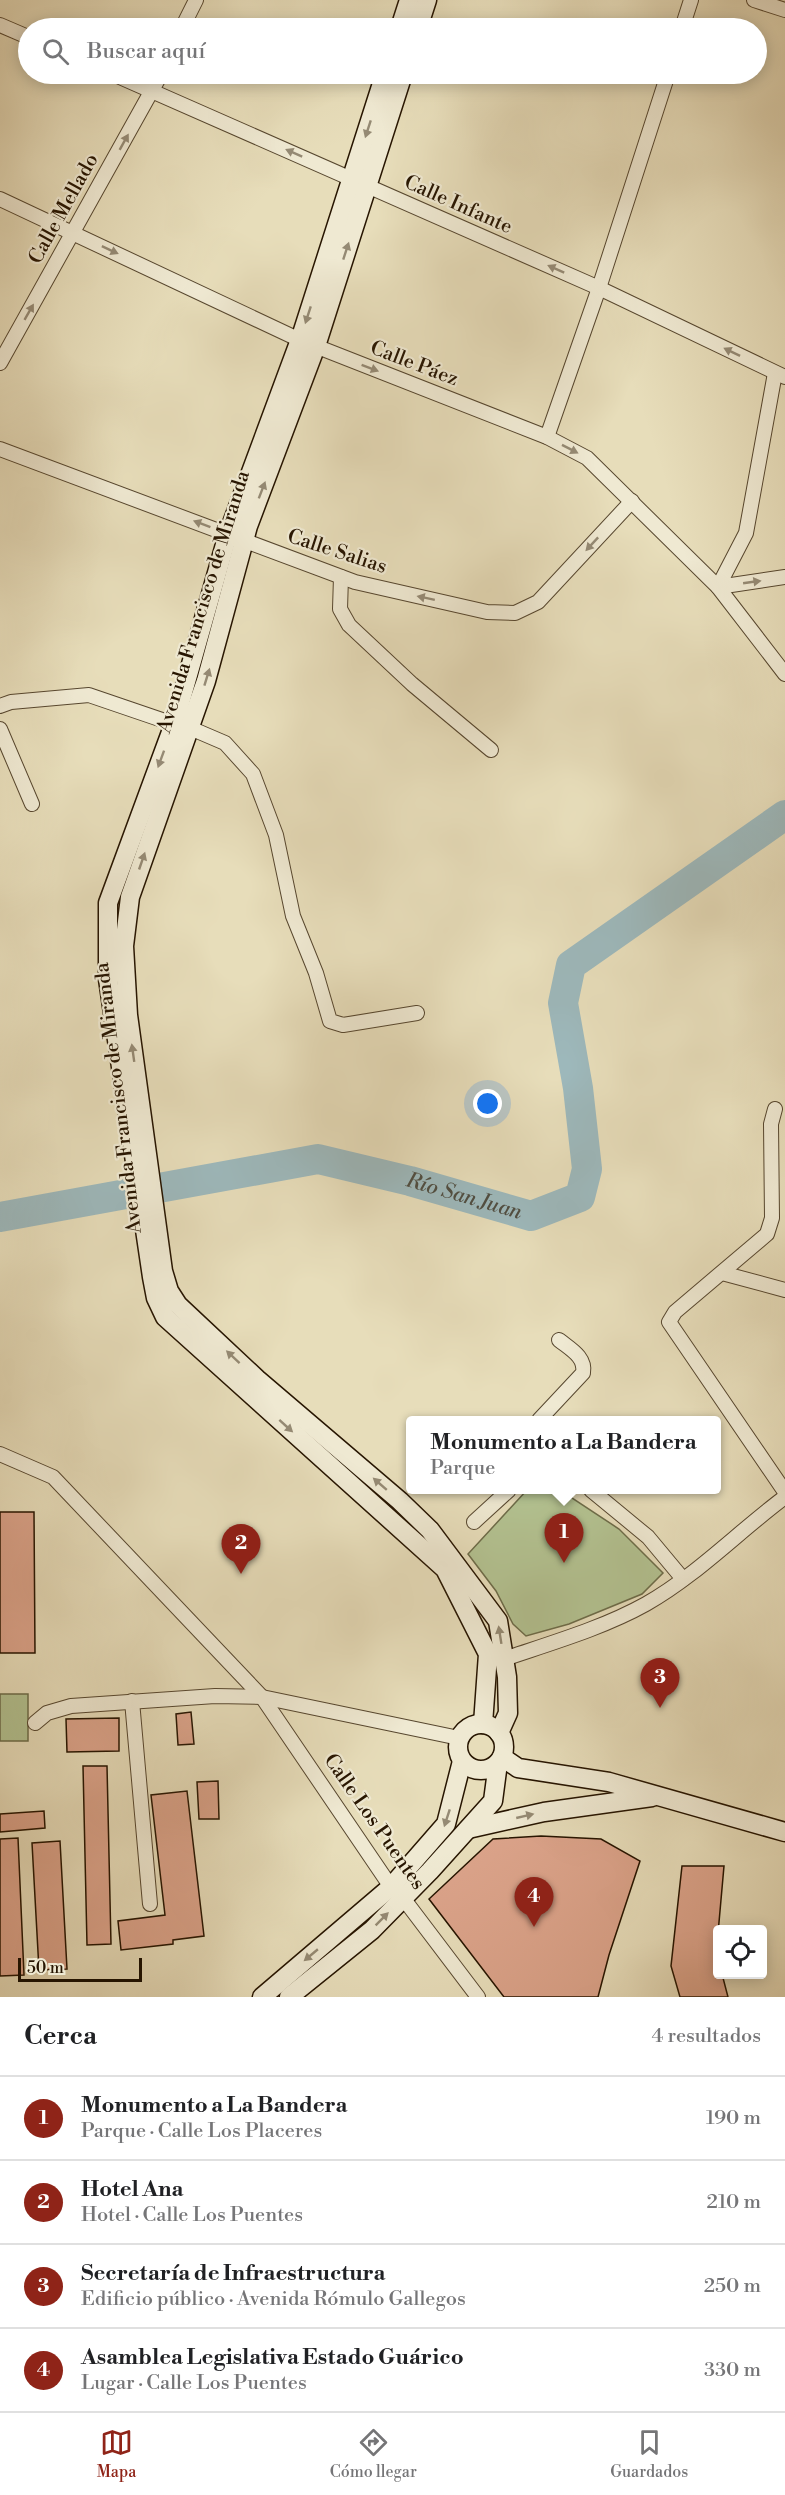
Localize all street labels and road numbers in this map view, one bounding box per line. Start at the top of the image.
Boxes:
street label: Calle Mellado [23,149,105,269]
street label: Calle Infante [400,170,516,240]
street label: Calle Páez [366,336,462,392]
street label: Avenida Francisco de Miranda [152,467,256,737]
street label: Calle Salias [284,524,390,580]
street label: Avenida Francisco de Miranda [90,960,148,1236]
street label: Calle Los Puentes [318,1749,430,1895]

